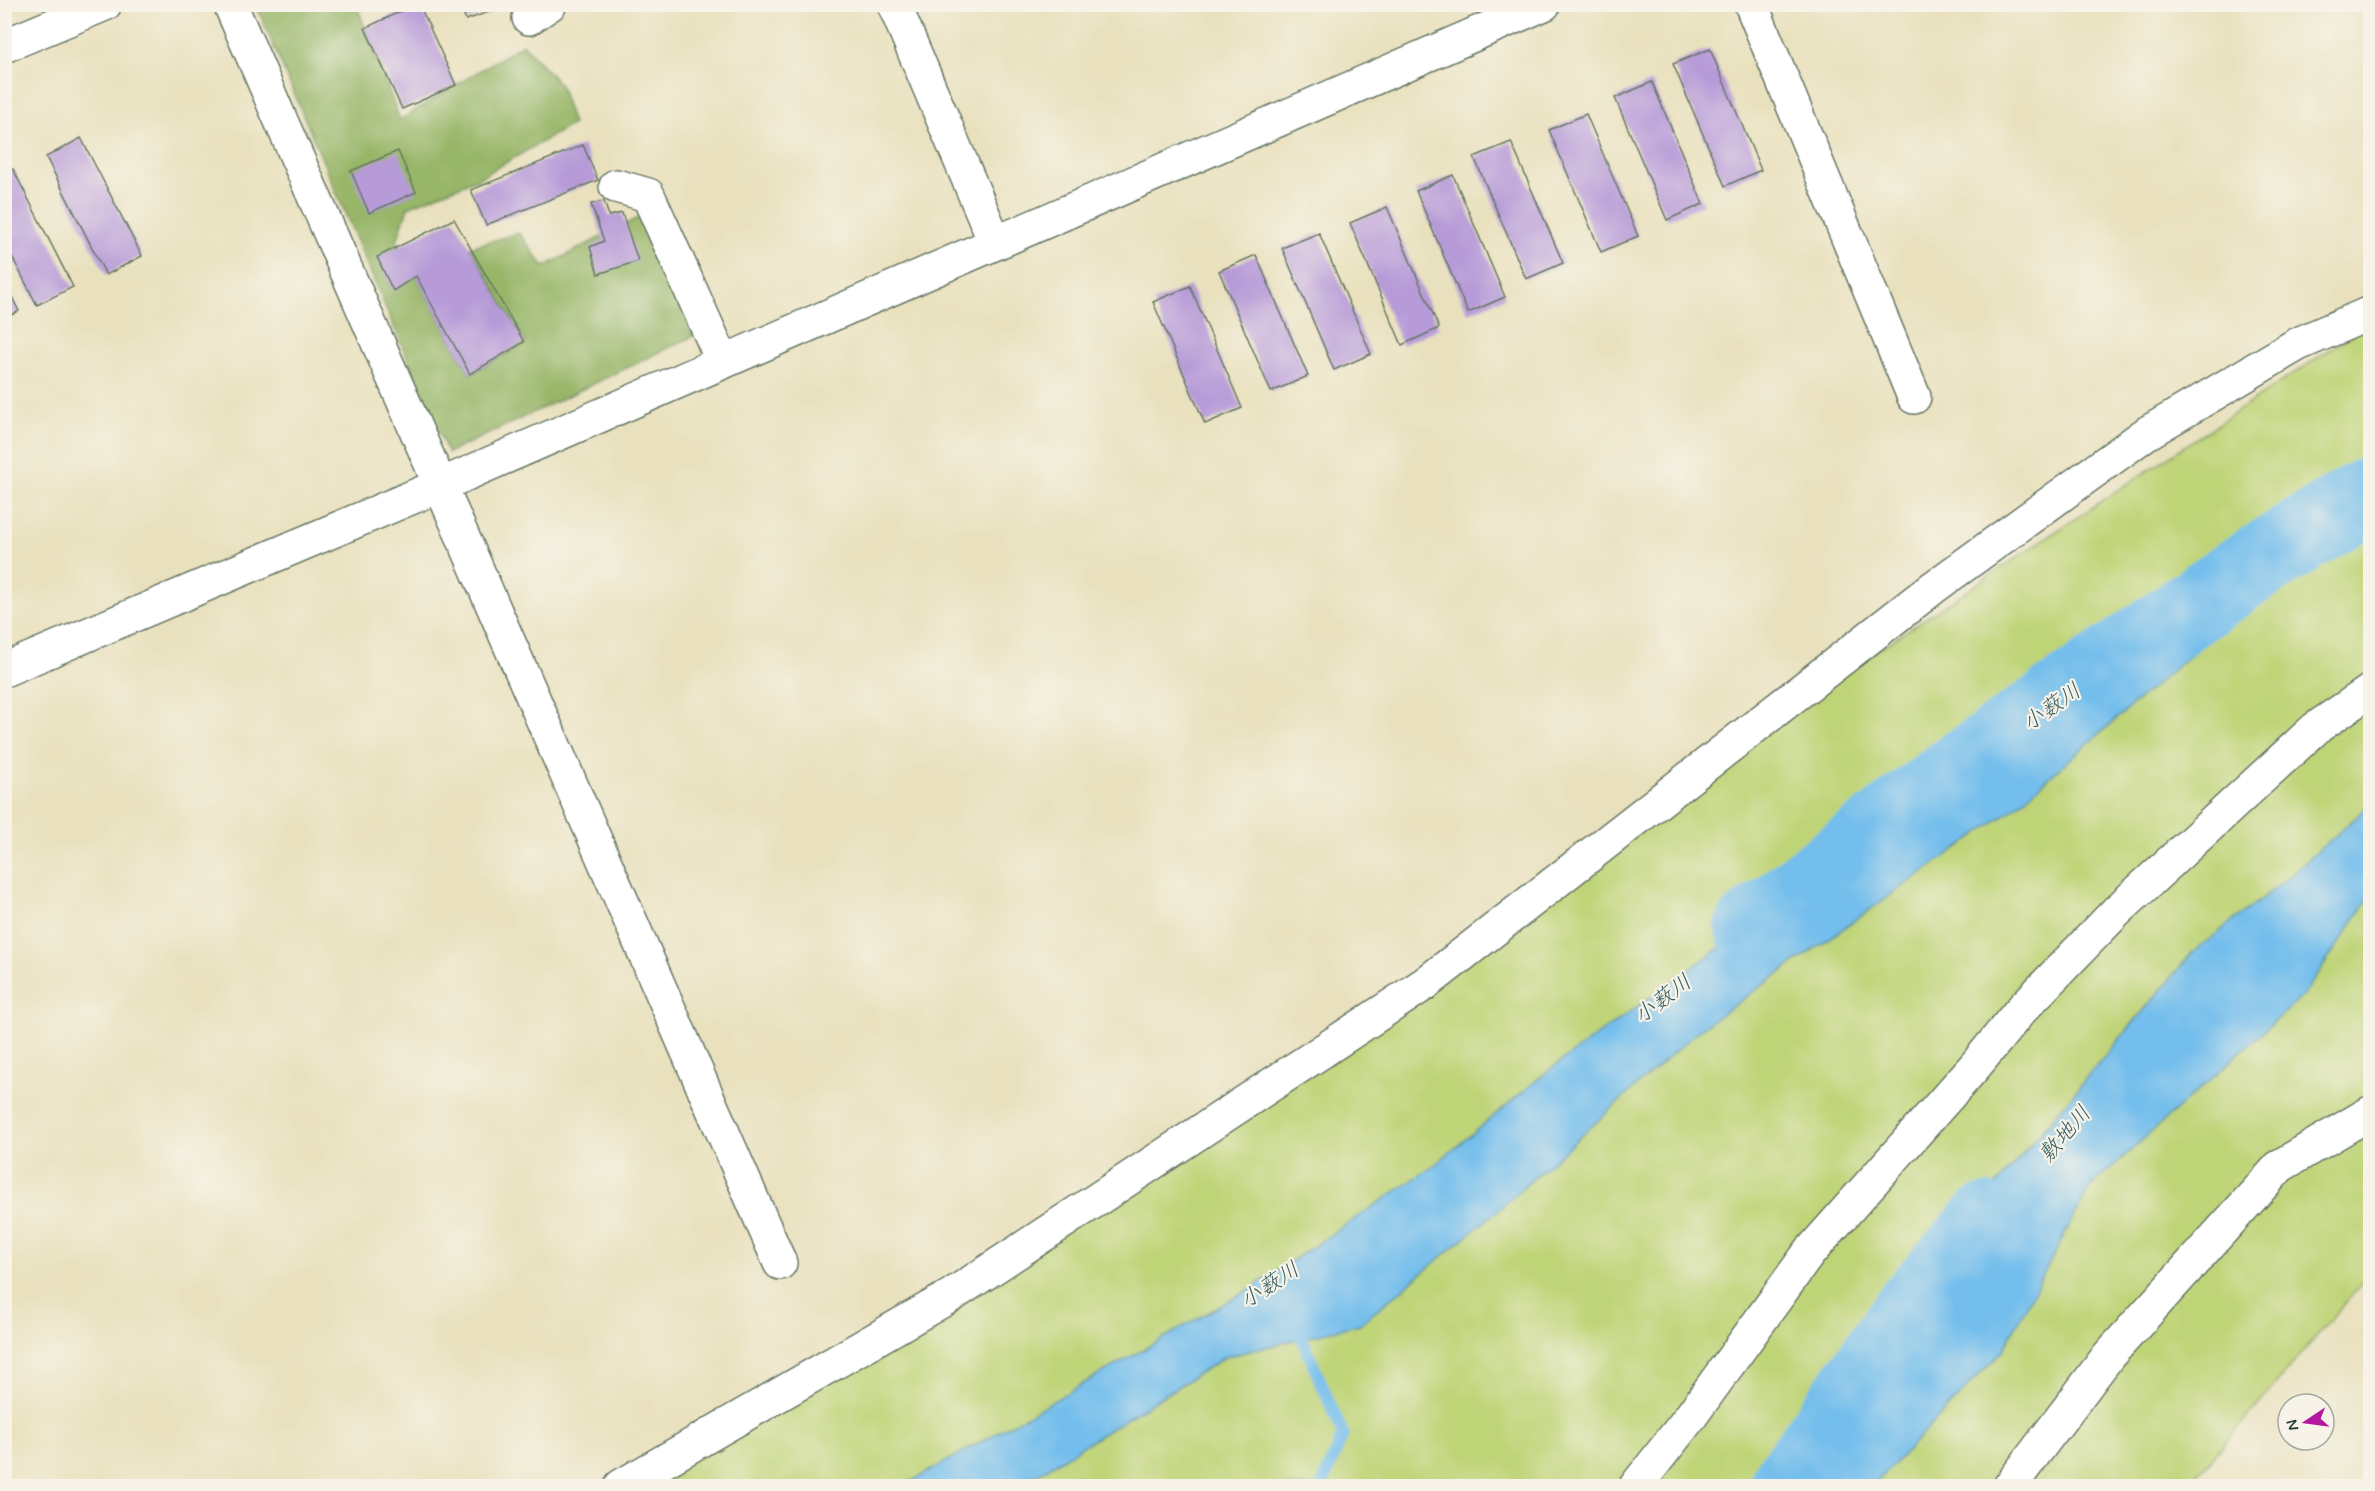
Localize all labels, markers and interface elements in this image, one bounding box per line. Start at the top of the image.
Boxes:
water label: 小薮川 [2017,677,2087,738]
water label: 小薮川 [1628,969,1698,1031]
water label: 敷地川 [2033,1100,2098,1168]
water label: 小薮川 [1235,1256,1305,1315]
north arrow [2276,1392,2336,1452]
text: N [2281,1417,2304,1433]

